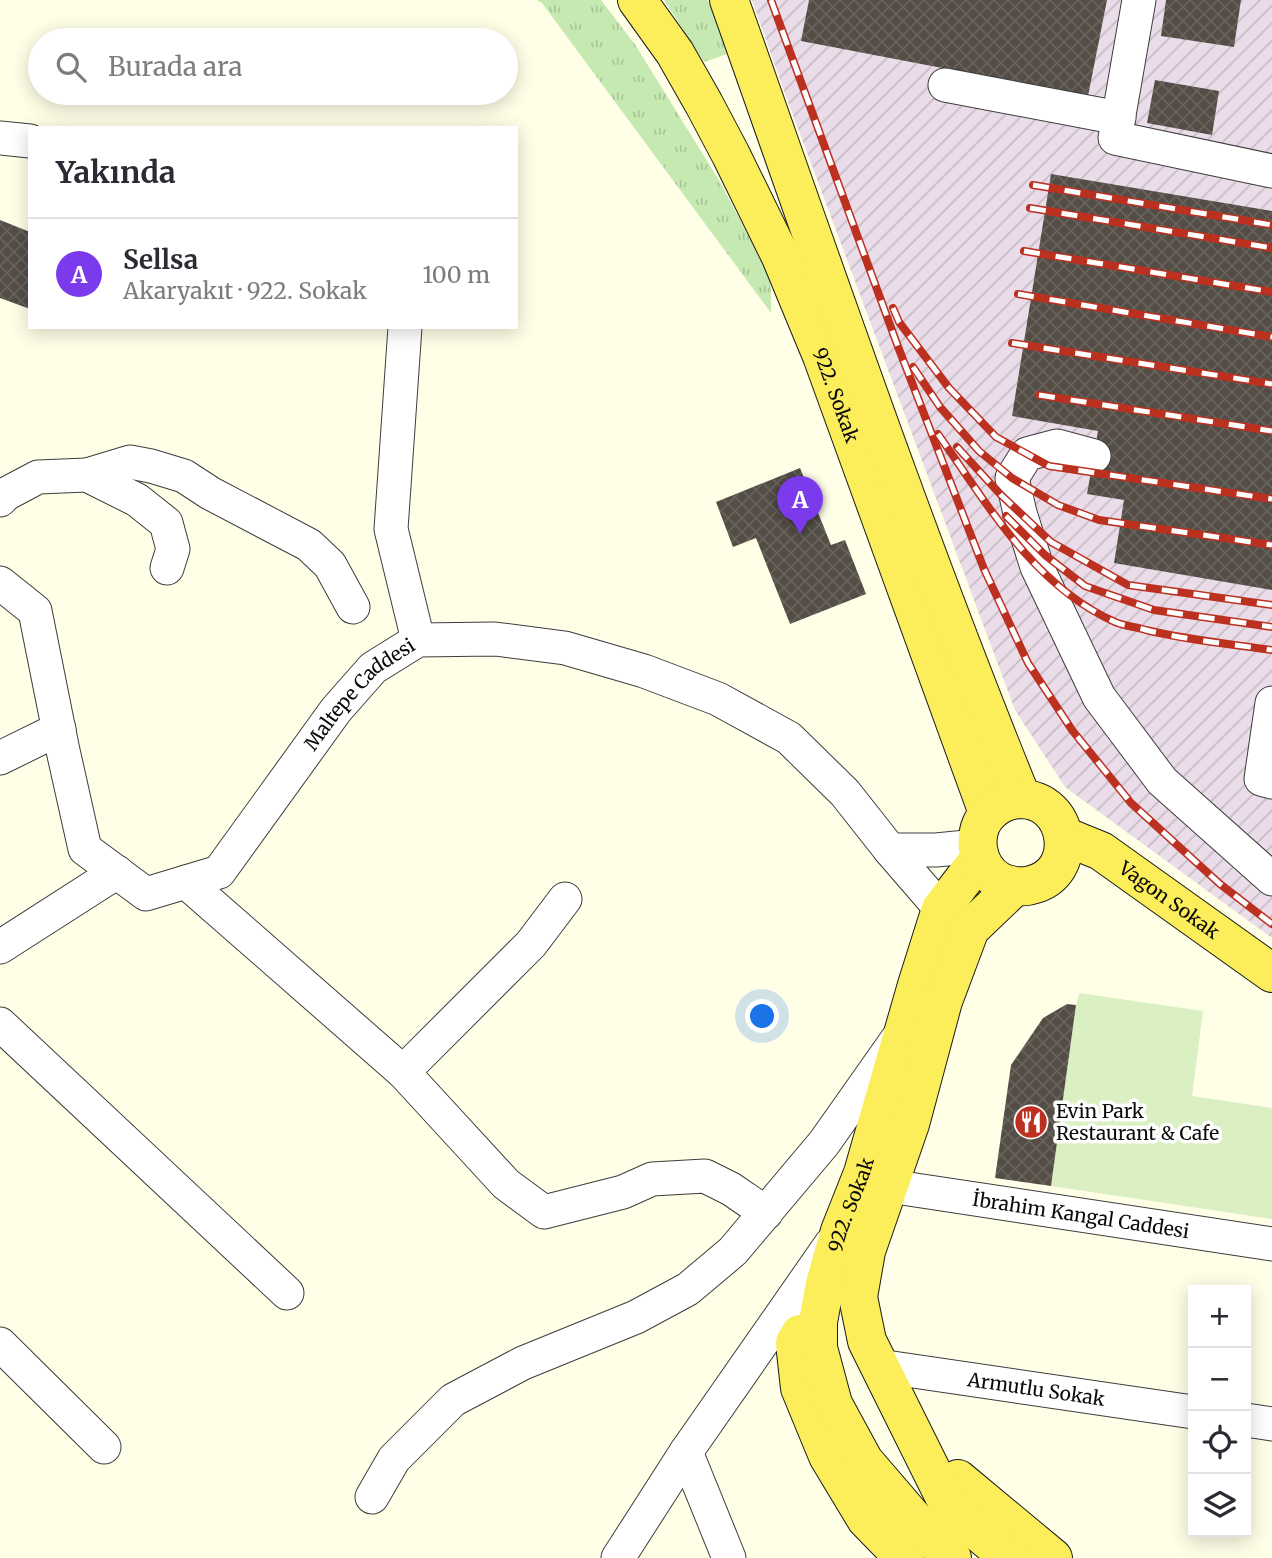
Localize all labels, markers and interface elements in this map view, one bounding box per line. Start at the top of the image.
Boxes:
search box [28,28,518,105]
icon: search [52,48,90,86]
text: Burada ara [108,50,242,83]
text: Yakında [56,153,176,191]
text: Sellsa [123,243,198,276]
text: A [71,260,87,289]
text: 100 m [422,260,490,289]
text: Akaryakıt · 922. Sokak [123,276,367,305]
street label: 922. Sokak [808,344,864,446]
pin: A [777,476,823,534]
street label: Maltepe Caddesi [299,633,419,755]
street label: Vagon Sokak [1114,855,1224,944]
your location [745,999,779,1033]
place label: Evin Park Restaurant & Cafe [1056,1099,1219,1145]
restaurant icon: Evin Park Restaurant & Cafe [1012,1103,1050,1141]
street label: 922. Sokak [823,1155,879,1255]
street label: İbrahim Kangal Caddesi [971,1187,1191,1243]
map controls [1188,1285,1251,1537]
button: + [1188,1285,1251,1348]
button: − [1188,1348,1251,1411]
street label: Armutlu Sokak [965,1367,1107,1411]
button: locate [1188,1411,1251,1474]
button: layers [1188,1474,1251,1537]

